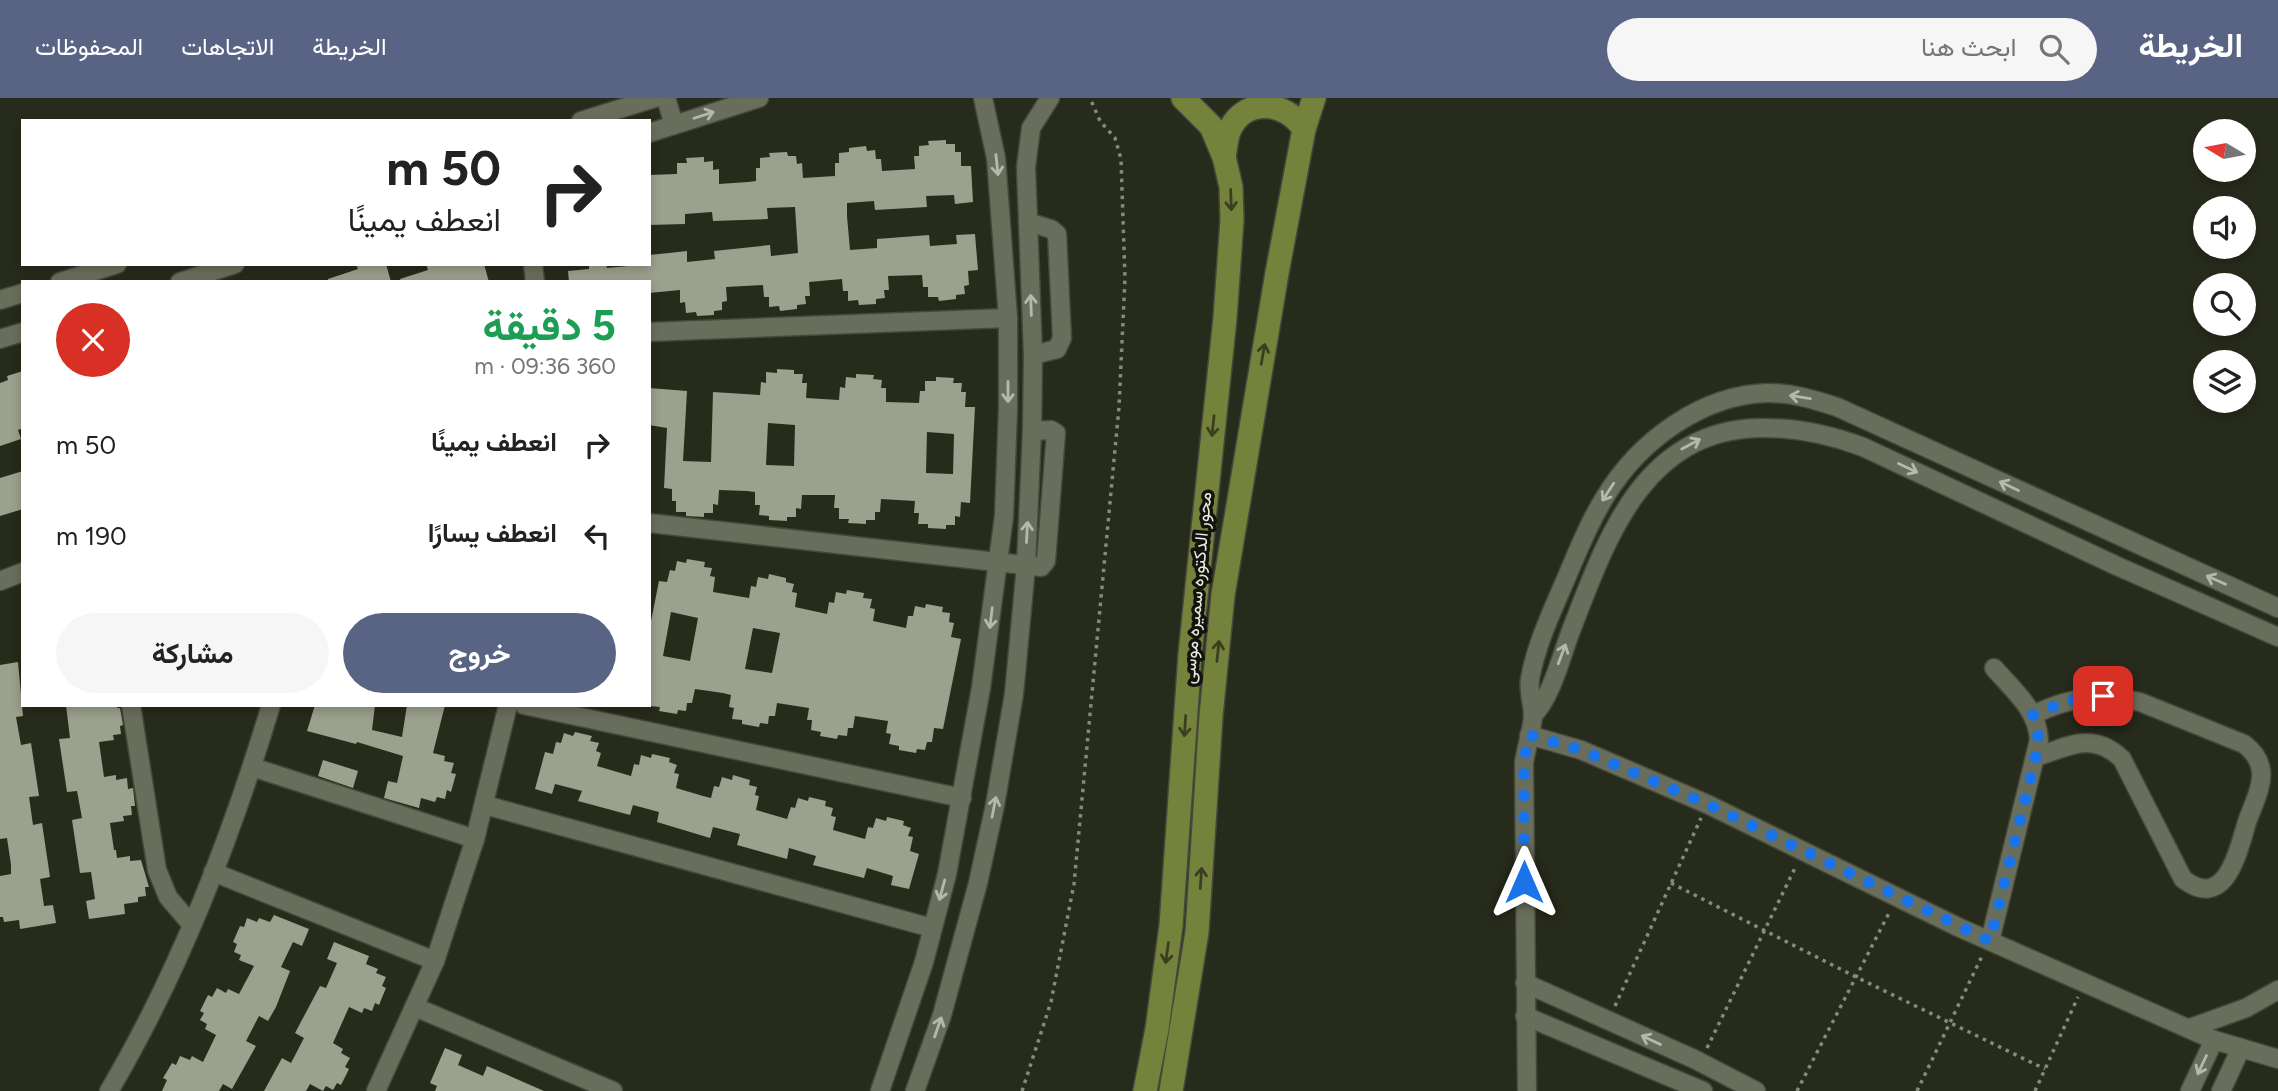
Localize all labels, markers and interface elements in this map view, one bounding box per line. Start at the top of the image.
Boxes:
search box [1607,18,2097,81]
text: الخريطة [2139,26,2243,65]
icon: search [2035,30,2073,68]
text: ابحث هنا [1921,31,2017,63]
text: المحفوظات [35,32,143,61]
text: الاتجاهات [181,32,274,61]
text: الخريطة [312,32,387,61]
one-way arrow [693,108,715,121]
north arrow [2193,119,2256,182]
map controls [2193,119,2256,413]
text: 50 m [386,138,501,197]
icon: right [525,147,616,238]
one-way arrow [990,153,1003,176]
one-way arrow [1224,188,1238,211]
button: sound [2193,196,2256,259]
text: انعطف يمينًا [348,201,501,239]
button: search [2193,273,2256,336]
one-way arrow [1024,294,1038,317]
text: 5 دقيقة [483,300,616,351]
button: close [56,303,130,377]
one-way arrow [1257,343,1270,366]
button: layers [2193,350,2256,413]
text: 360 m · 09:36 [474,352,616,380]
one-way arrow [1001,380,1015,403]
one-way arrow [1789,390,1812,403]
one-way arrow [1206,415,1219,437]
text: انعطف يمينًا [431,426,557,458]
icon: right [578,426,616,464]
text: 50 m [56,429,116,461]
one-way arrow [1680,437,1701,451]
one-way arrow [1897,462,1918,475]
one-way arrow [1998,479,2020,492]
one-way arrow [1601,482,1615,502]
street label: محور الدكتوره سميره موسى [1178,491,1216,685]
text: انعطف يسارًا [428,517,557,549]
icon: left [578,517,616,555]
text: 190 m [56,520,127,552]
one-way arrow [1021,521,1034,544]
one-way arrow [2206,573,2227,586]
one-way arrow [984,607,997,629]
button: مشاركة [56,613,329,693]
button: خروج [343,613,616,693]
one-way arrow [1211,640,1224,663]
one-way arrow [1556,644,1569,665]
pin [2073,666,2133,726]
icon: arrive [2084,677,2122,715]
one-way arrow [1179,714,1192,737]
one-way arrow [988,796,1002,819]
position arrow [1487,845,1561,919]
one-way arrow [1195,867,1208,890]
one-way arrow [935,879,948,901]
one-way arrow [1161,941,1174,964]
one-way arrow [933,1016,945,1038]
one-way arrow [1641,1033,1662,1046]
one-way arrow [2195,1055,2208,1076]

